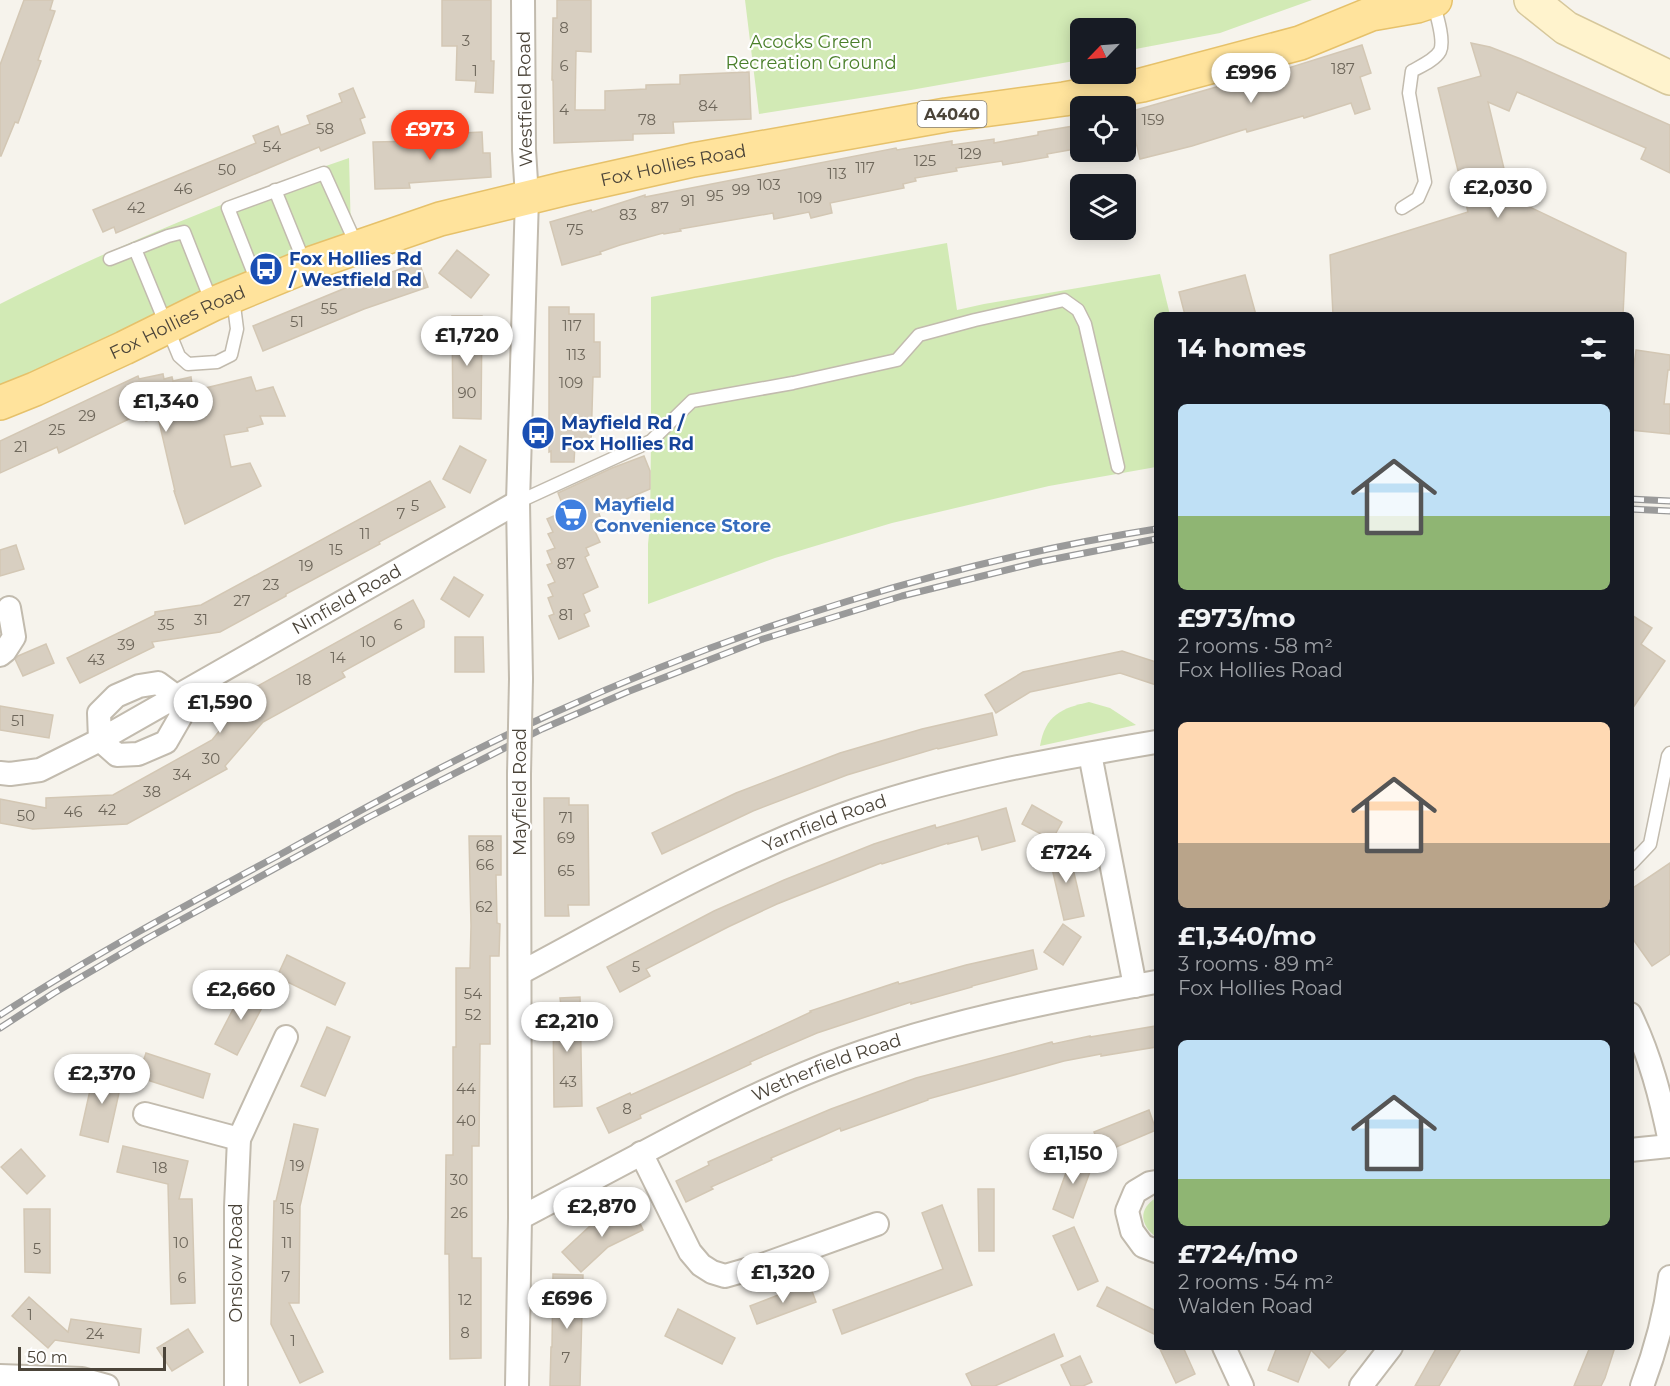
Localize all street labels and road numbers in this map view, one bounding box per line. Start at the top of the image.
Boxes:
street label: Westfield Road [513,31,537,167]
road number: A4040 [918,101,986,127]
street label: Fox Hollies Road [598,140,748,191]
street label: Fox Hollies Road [106,281,249,364]
street label: Ninfield Road [288,560,405,639]
street label: Mayfield Road [509,728,531,856]
street label: Yarnfield Road [759,790,889,857]
street label: Wetherfield Road [748,1029,904,1107]
street label: Onslow Road [225,1203,247,1323]

